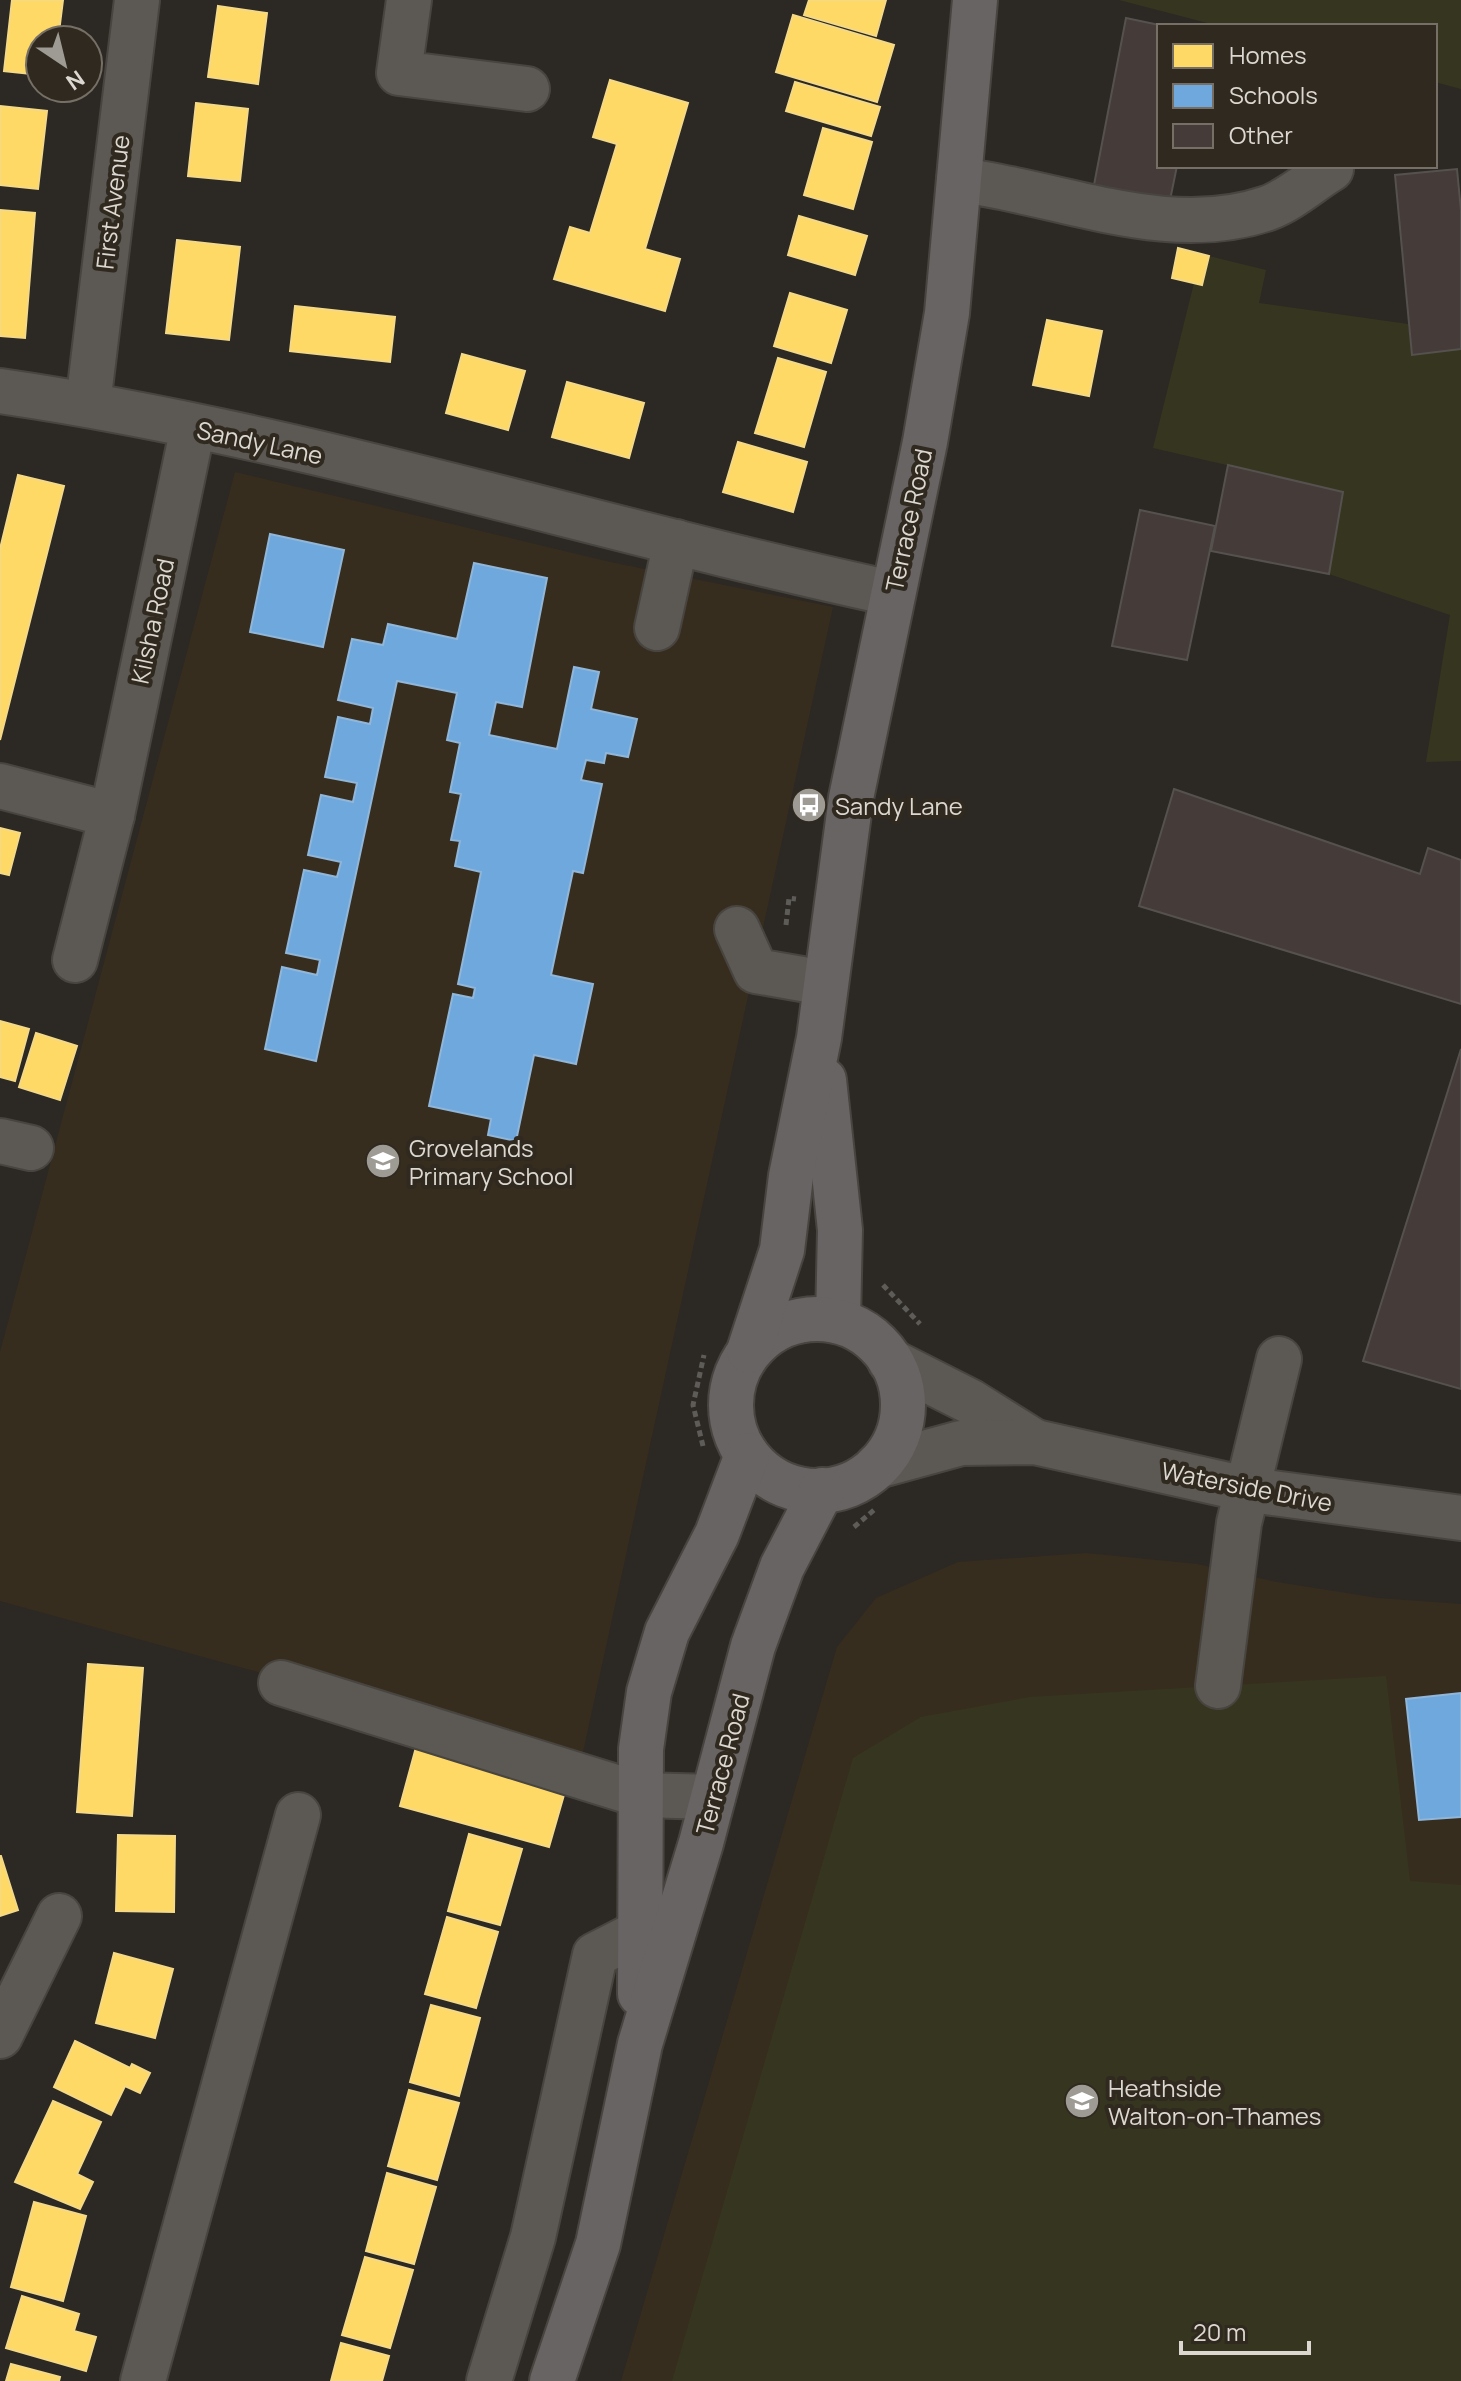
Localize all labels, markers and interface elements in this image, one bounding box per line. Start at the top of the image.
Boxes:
north arrow [24,24,104,104]
legend [1157,24,1437,168]
text: Homes [1229,38,1307,71]
text: N [60,64,91,97]
text: Schools [1229,78,1318,111]
text: Other [1229,118,1293,151]
street label: First Avenue [87,133,137,271]
street label: Sandy Lane [194,413,326,471]
street label: Terrace Road [877,446,939,594]
street label: Kilsha Road [123,555,181,687]
bus stop icon: Sandy Lane [790,786,828,824]
place label: Sandy Lane [835,789,963,822]
place label: Grovelands Primary School [409,1131,574,1192]
school or university icon: Grovelands Primary School [364,1142,402,1180]
street label: Waterside Drive [1159,1453,1335,1519]
street label: Terrace Road [687,1690,757,1838]
place label: Heathside Walton-on-Thames [1108,2071,1321,2132]
school or university icon: Heathside Walton-on-Thames [1063,2082,1101,2120]
scale bar [1181,2305,1309,2355]
text: 20 m [1193,2315,1246,2348]

